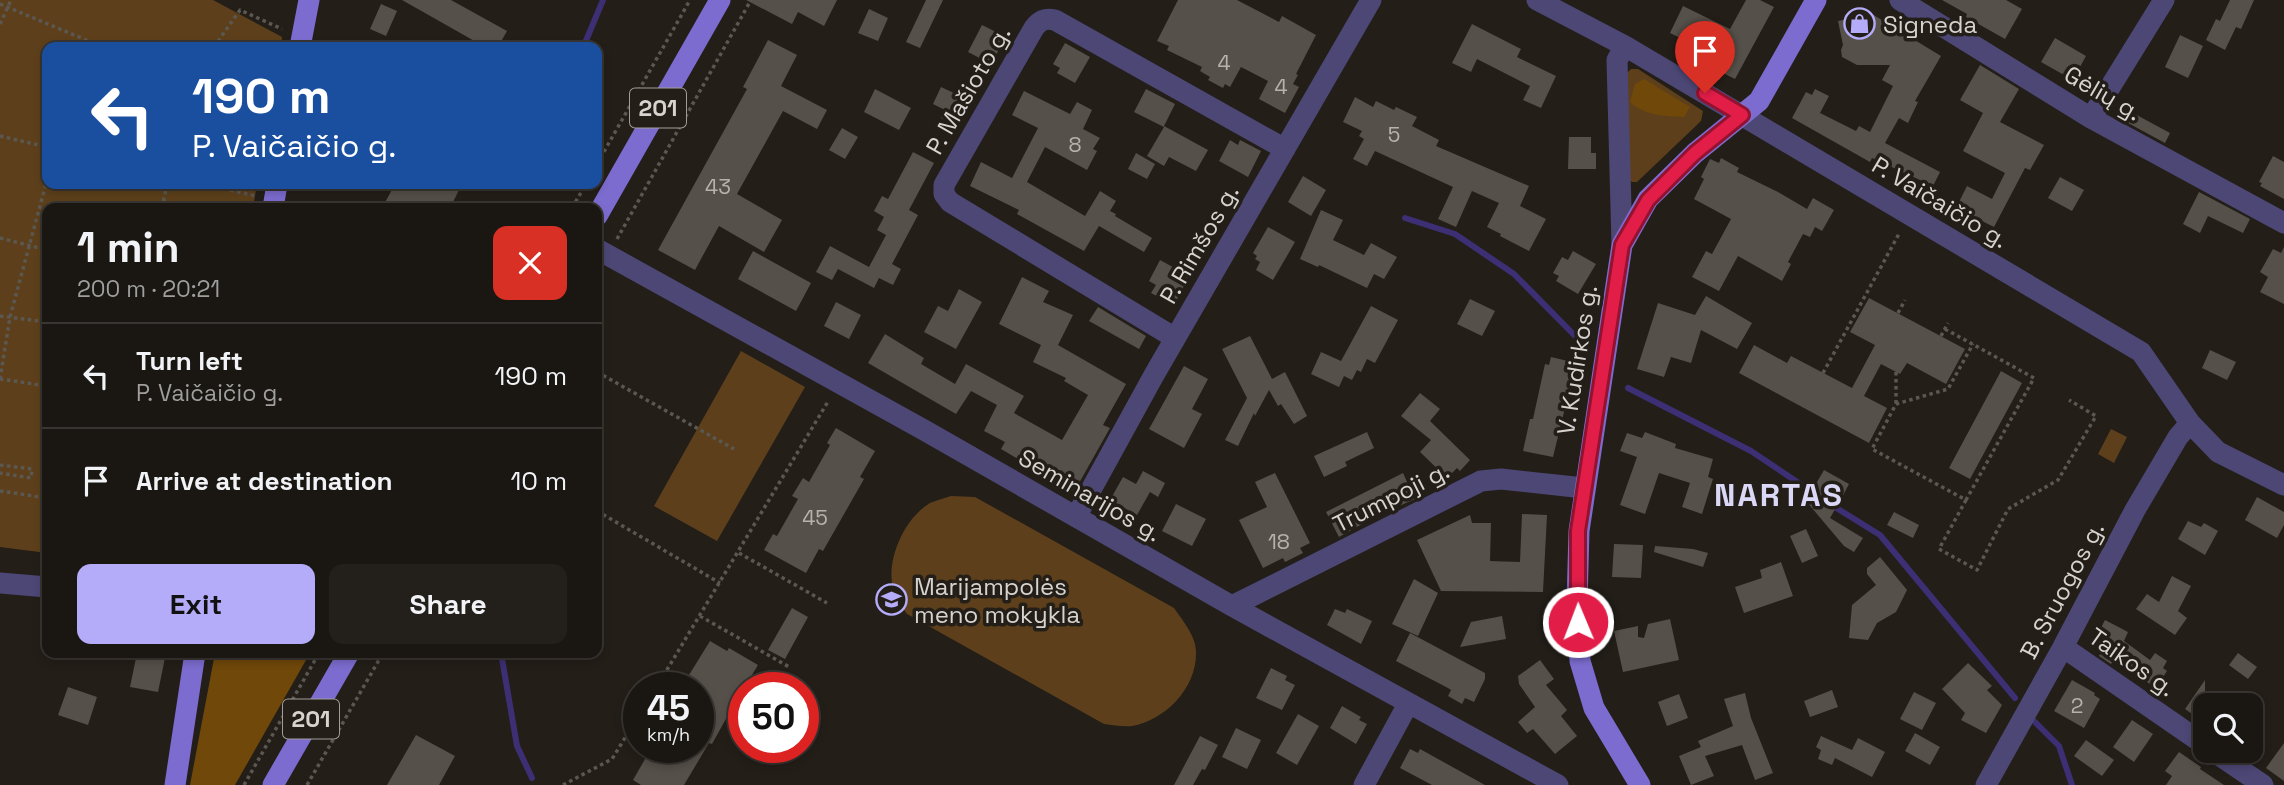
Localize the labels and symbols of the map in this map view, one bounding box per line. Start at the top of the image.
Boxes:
shop icon: Signeda [1843,7,1877,41]
place label: Signeda [1883,9,1977,40]
street label: P. Mašioto g. [919,20,1017,160]
pin [1675,21,1735,93]
house number: 4 [1217,49,1231,76]
street label: Gėlių g. [2059,59,2147,127]
house number: 4 [1274,73,1288,100]
road number: 201 [630,88,686,128]
house number: 5 [1388,121,1400,148]
house number: 8 [1068,131,1082,158]
street label: P. Vaičaičio g. [1866,149,2014,255]
house number: 43 [705,173,731,200]
street label: P. Rimšos g. [1152,179,1246,309]
street label: V. Kudirkos g. [1550,283,1604,437]
street label: Seminarijos g. [1013,442,1167,548]
street label: Trumpoji g. [1328,454,1454,540]
district label: NARTAS [1714,475,1844,515]
house number: 45 [802,504,828,531]
street label: B. Sruogos g. [2013,516,2111,664]
house number: 18 [1268,528,1290,555]
place label: Marijampolės meno mokykla [914,571,1080,630]
school or university icon: Marijampolės meno mokykla [874,583,908,617]
position arrow [1541,585,1615,659]
street label: Taikos g. [2083,621,2181,703]
speed limit sign: 50 [728,672,819,763]
house number: 2 [2071,692,2083,719]
road number: 201 [283,699,339,738]

